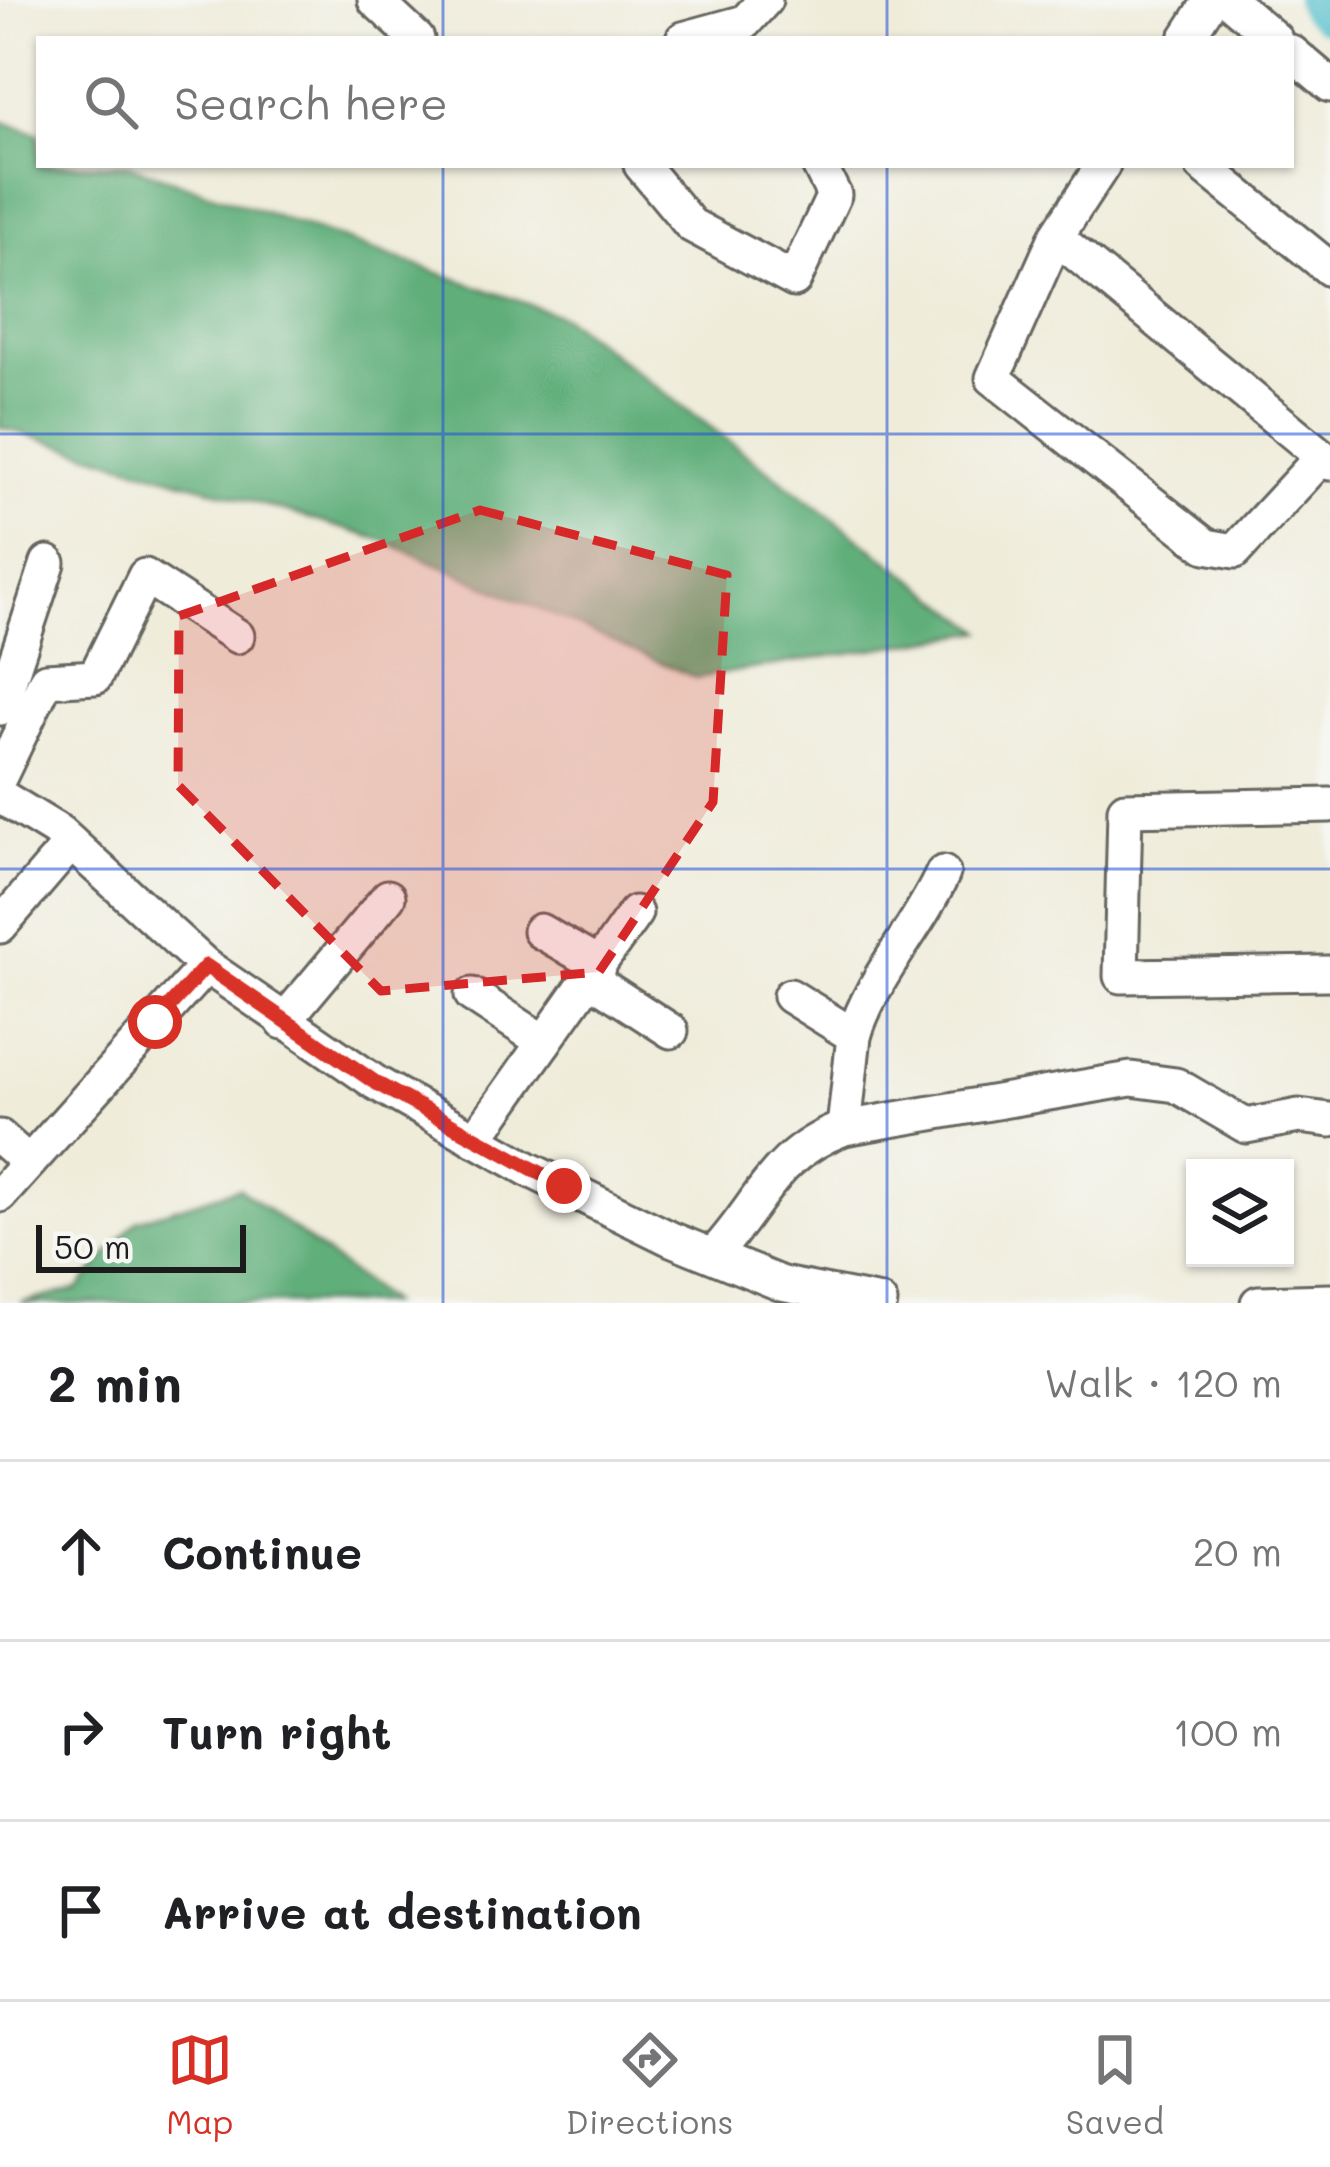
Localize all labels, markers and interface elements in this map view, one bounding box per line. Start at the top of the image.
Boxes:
search box [36,36,1294,168]
icon: search [78,69,144,135]
text: Search here [174,73,448,131]
route start [128,995,182,1049]
route end [537,1159,591,1213]
map controls [1186,1159,1294,1267]
button: layers [1186,1159,1294,1267]
scale bar [36,1219,246,1272]
text: 50 m [54,1224,130,1267]
text: 2 min [48,1348,182,1415]
text: Walk · 120 m [1044,1356,1282,1407]
icon: ahead [48,1518,114,1584]
text: Continue [162,1522,362,1580]
text: 20 m [1193,1525,1282,1576]
icon: right [48,1698,114,1764]
text: Turn right [162,1702,391,1760]
text: 100 m [1173,1705,1282,1756]
icon: arrive [48,1878,114,1944]
text: Arrive at destination [162,1882,642,1940]
tab: Map [166,2027,233,2142]
tab: Directions [566,2027,733,2142]
tab: Saved [1066,2027,1164,2142]

